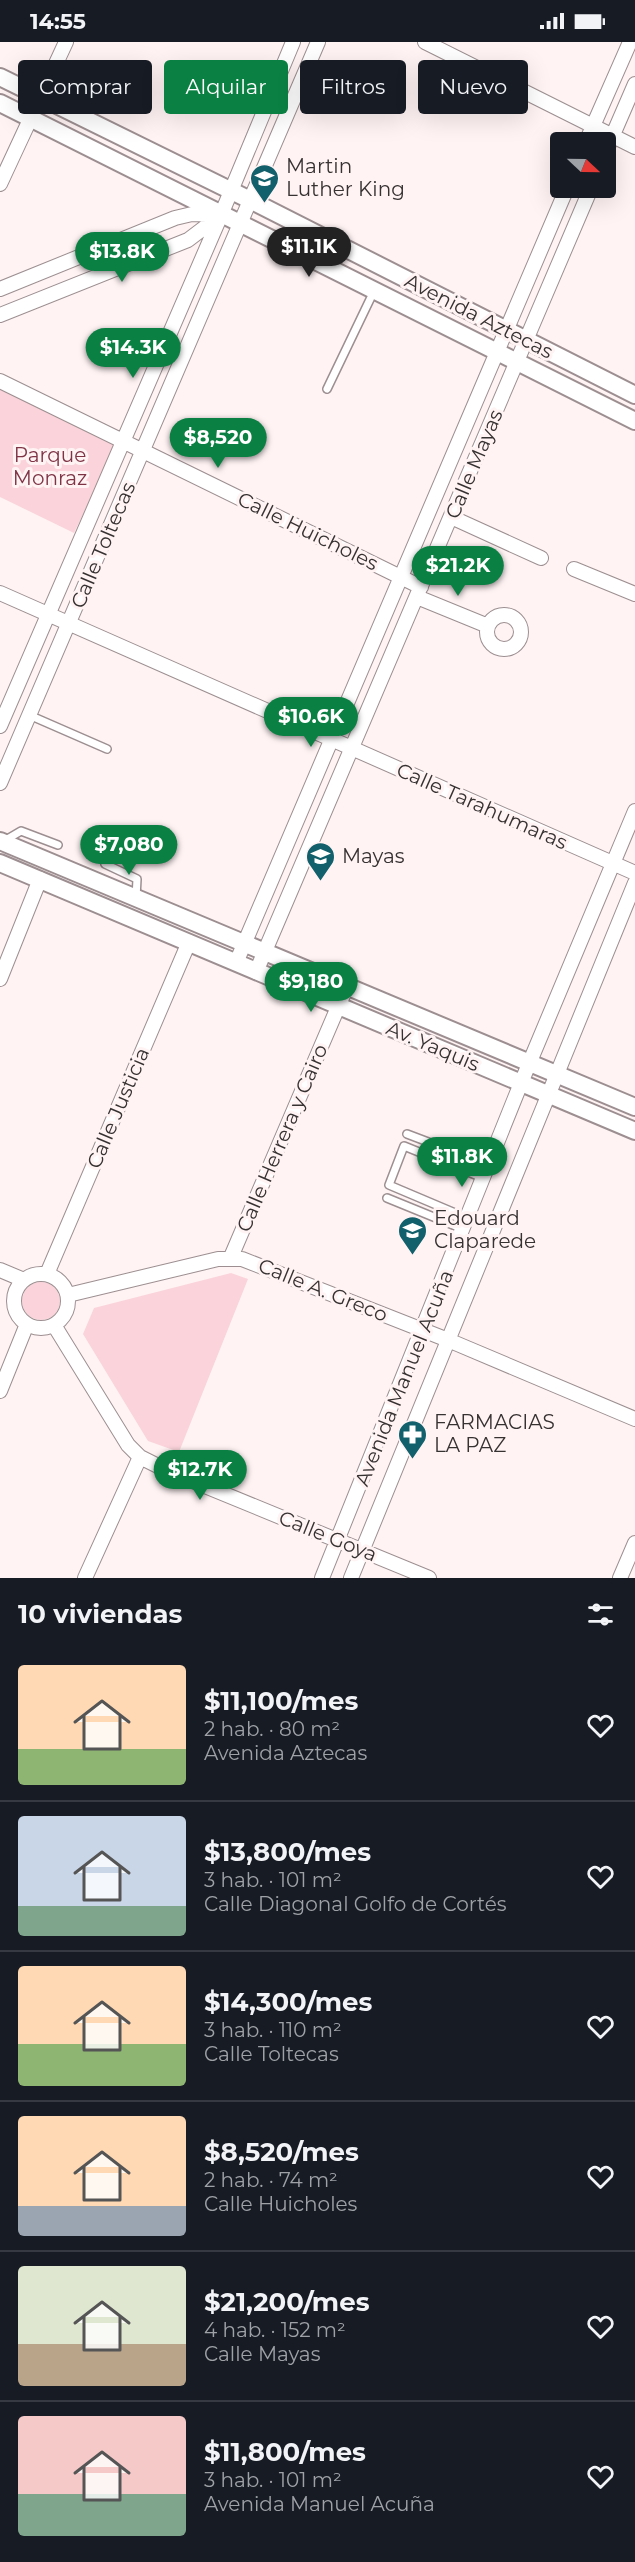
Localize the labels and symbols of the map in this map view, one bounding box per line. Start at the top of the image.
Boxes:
north arrow [550,132,616,198]
place label: Martin Luther King [286,154,405,201]
school or university icon: Martin Luther King [249,162,281,204]
pin: $11.1K [260,227,358,278]
pin: $13.8K [73,232,171,283]
street label: Avenida Aztecas [401,268,557,364]
pin: $14.3K [84,328,182,379]
street label: Calle Mayas [440,406,508,522]
pin: $8,520 [169,418,267,469]
park label: Parque Monraz [13,443,87,490]
street label: Calle Toltecas [66,478,140,612]
street label: Calle Huicholes [234,487,382,576]
pin: $21.2K [409,546,507,597]
pin: $10.6K [262,697,360,748]
street label: Calle Tarahumaras [393,758,571,855]
pin: $7,080 [80,825,178,876]
school or university icon: Mayas [305,840,337,882]
place label: Mayas [342,844,405,868]
pin: $9,180 [262,962,360,1013]
street label: Av. Yaquis [383,1016,483,1076]
street label: Calle Herrera y Cairo [232,1040,332,1236]
street label: Calle Justicia [82,1044,154,1172]
pin: $11.8K [413,1137,511,1188]
place label: Edouard Claparede [434,1206,536,1253]
school or university icon: Edouard Claparede [397,1214,429,1256]
street label: Calle A. Greco [255,1253,391,1327]
street label: Avenida Manuel Acuña [350,1267,458,1489]
place label: FARMACIAS LA PAZ [434,1410,555,1457]
pharmacy icon: FARMACIAS LA PAZ [397,1418,429,1460]
pin: $12.7K [151,1450,249,1501]
street label: Calle Goya [275,1505,381,1567]

